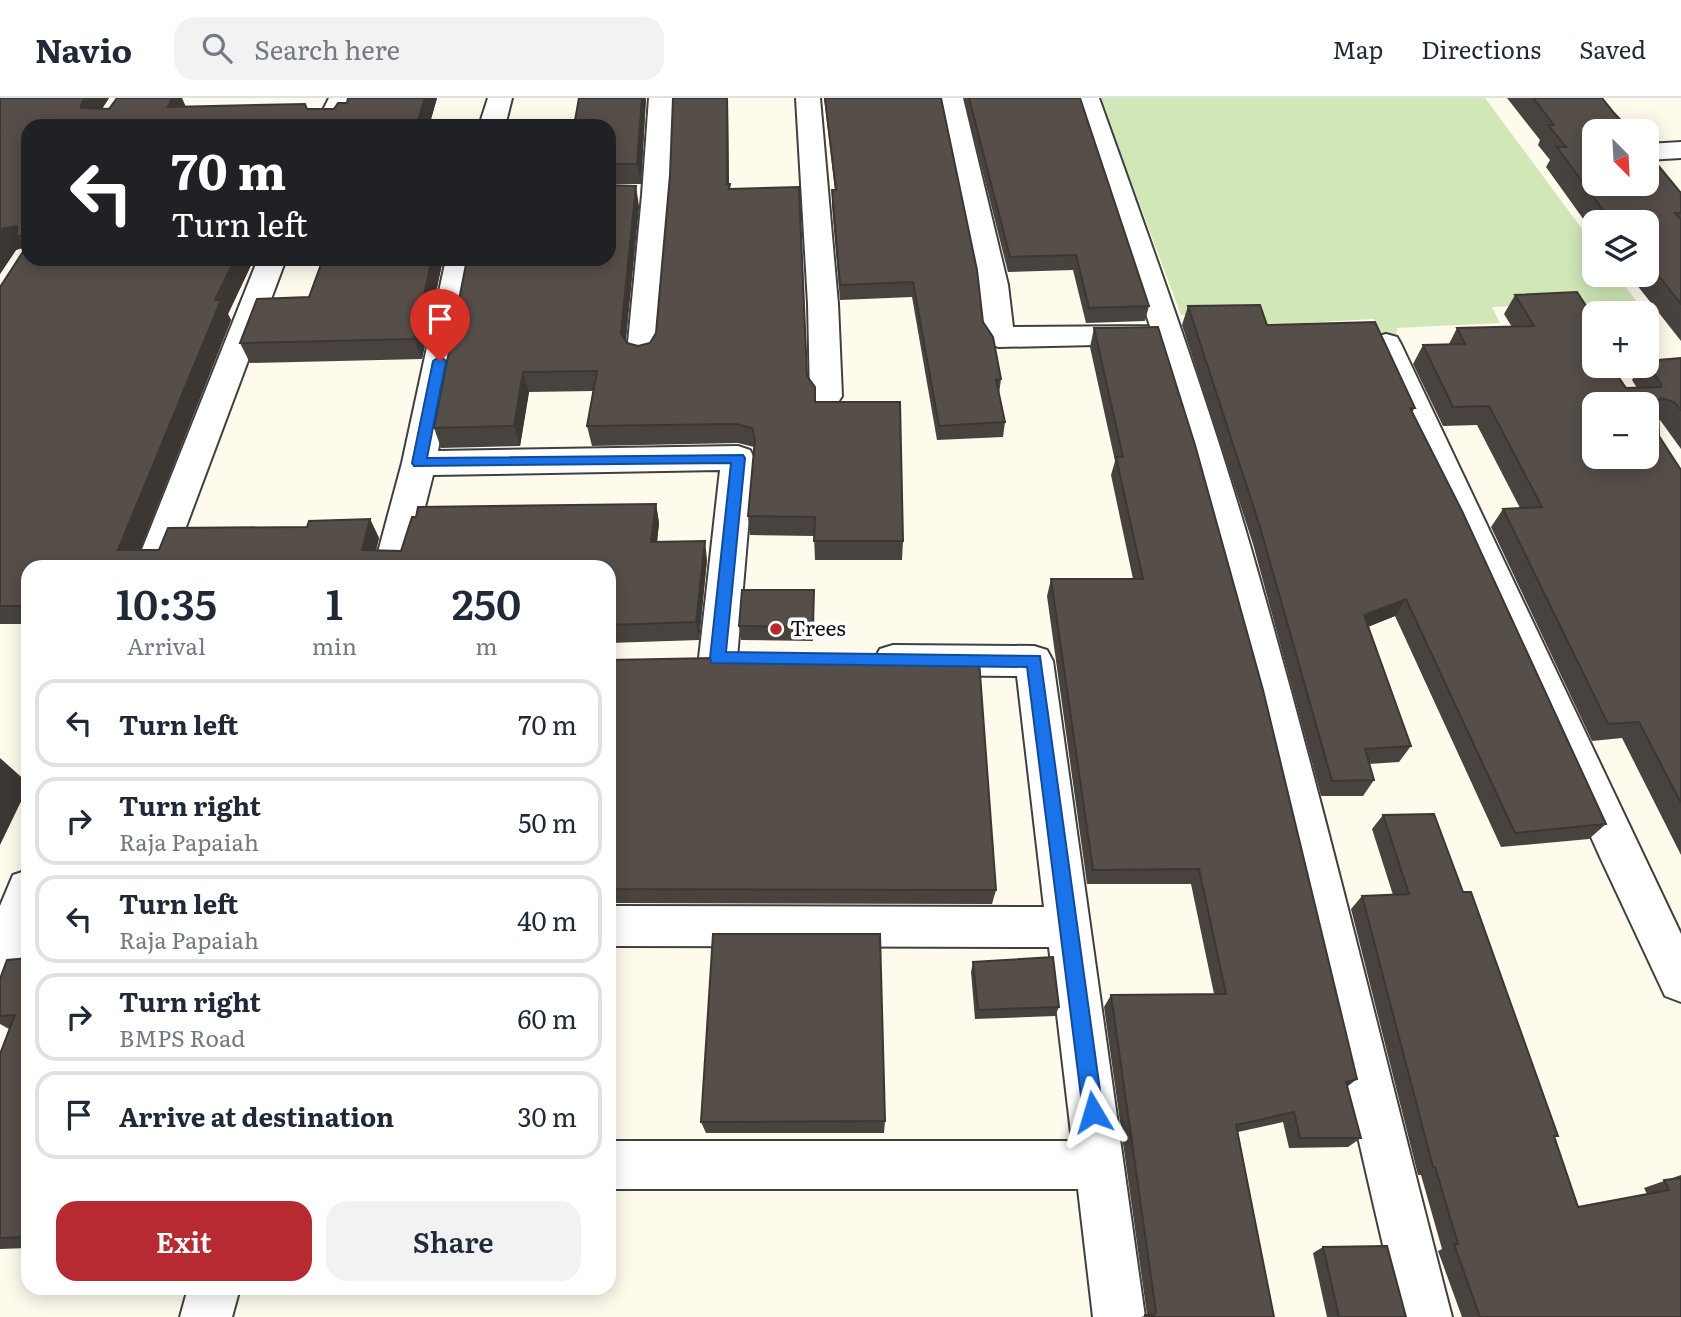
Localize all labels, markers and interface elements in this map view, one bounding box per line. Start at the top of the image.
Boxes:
search box [174,17,664,80]
text: Navio [35,24,132,73]
icon: search [198,29,236,67]
text: Search here [254,29,400,68]
text: Map [1332,31,1383,66]
text: Directions [1421,31,1541,66]
text: Saved [1579,31,1646,66]
north arrow [1582,119,1659,196]
map controls [1582,119,1659,469]
text: 70 m [171,132,286,205]
icon: left [56,147,147,238]
text: Turn left [171,199,308,247]
button: layers [1582,210,1659,287]
pin [410,289,470,361]
icon: arrive [421,300,459,338]
button: + [1582,301,1659,378]
button: − [1582,392,1659,469]
text: 10:35 [116,571,217,633]
text: 1 [326,571,343,633]
text: 250 [452,571,521,633]
place label: Trees [790,611,846,642]
marker: Trees [768,621,784,637]
text: Arrival [127,628,206,662]
text: min [312,628,357,662]
text: m [475,628,498,662]
icon: left [60,704,98,742]
text: Turn left [119,704,238,743]
text: 70 m [518,704,577,743]
text: Turn right [119,785,261,824]
icon: right [60,802,98,840]
text: 50 m [518,802,577,841]
text: Raja Papaiah [119,824,259,858]
text: Turn left [119,883,238,922]
icon: left [60,900,98,938]
text: 40 m [517,900,577,939]
text: Raja Papaiah [119,922,259,956]
text: Turn right [119,981,261,1020]
icon: right [60,998,98,1036]
text: 60 m [518,998,577,1037]
text: BMPS Road [119,1020,245,1054]
position arrow [1056,1075,1130,1149]
icon: arrive [60,1096,98,1134]
text: Arrive at destination [119,1096,394,1135]
text: 30 m [517,1096,577,1135]
button: Exit [56,1201,312,1281]
button: Share [326,1201,581,1281]

